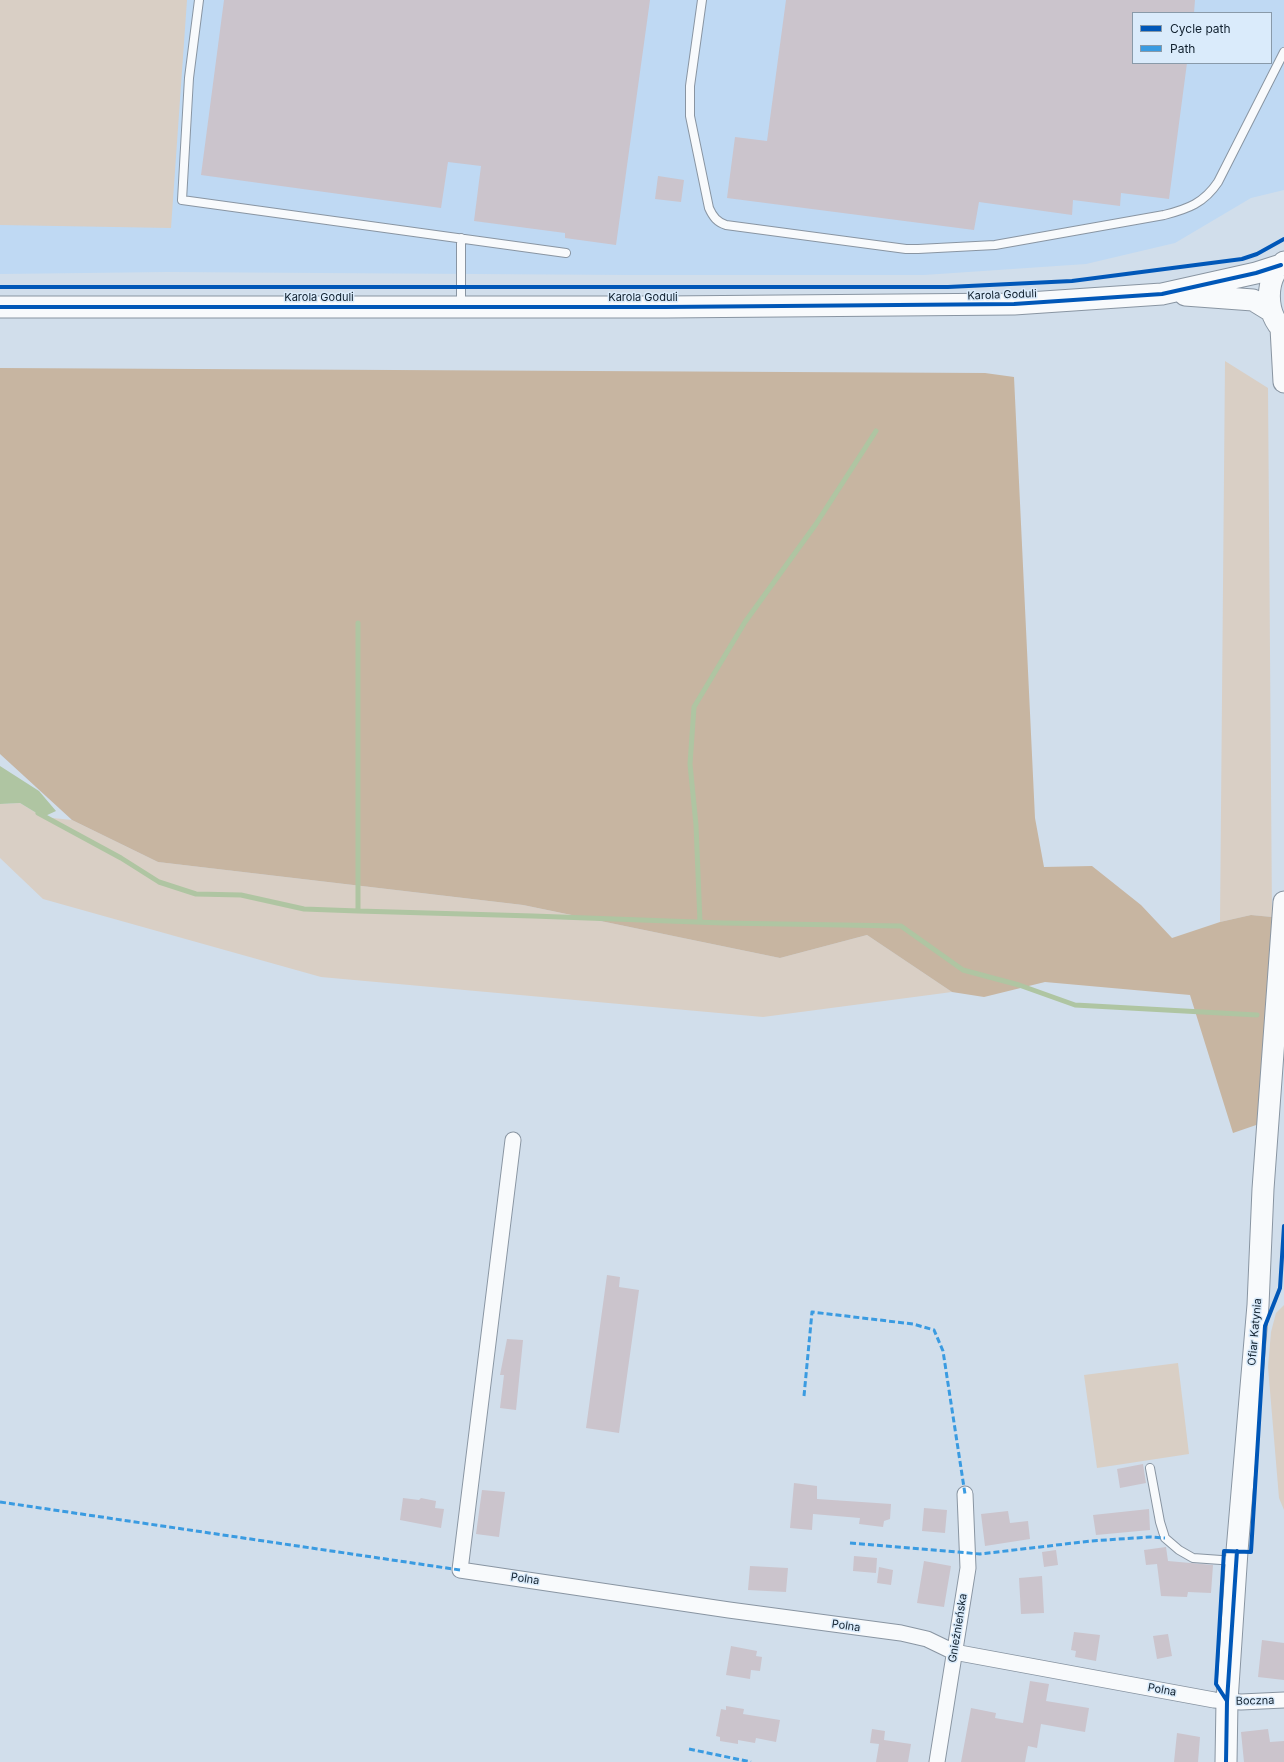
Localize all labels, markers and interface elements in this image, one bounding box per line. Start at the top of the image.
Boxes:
legend [1132,12,1272,64]
text: Cycle path [1170,21,1231,36]
text: Path [1170,41,1195,56]
street label: Karola Goduli [967,287,1037,303]
street label: Karola Goduli [284,291,354,305]
street label: Karola Goduli [608,291,678,305]
street label: Ofiar Katynia [1245,1298,1265,1366]
street label: Polna [510,1570,540,1588]
street label: Gnieźnieńska [946,1593,970,1663]
street label: Polna [831,1617,861,1635]
street label: Polna [1147,1681,1177,1699]
street label: Boczna [1236,1694,1274,1708]

